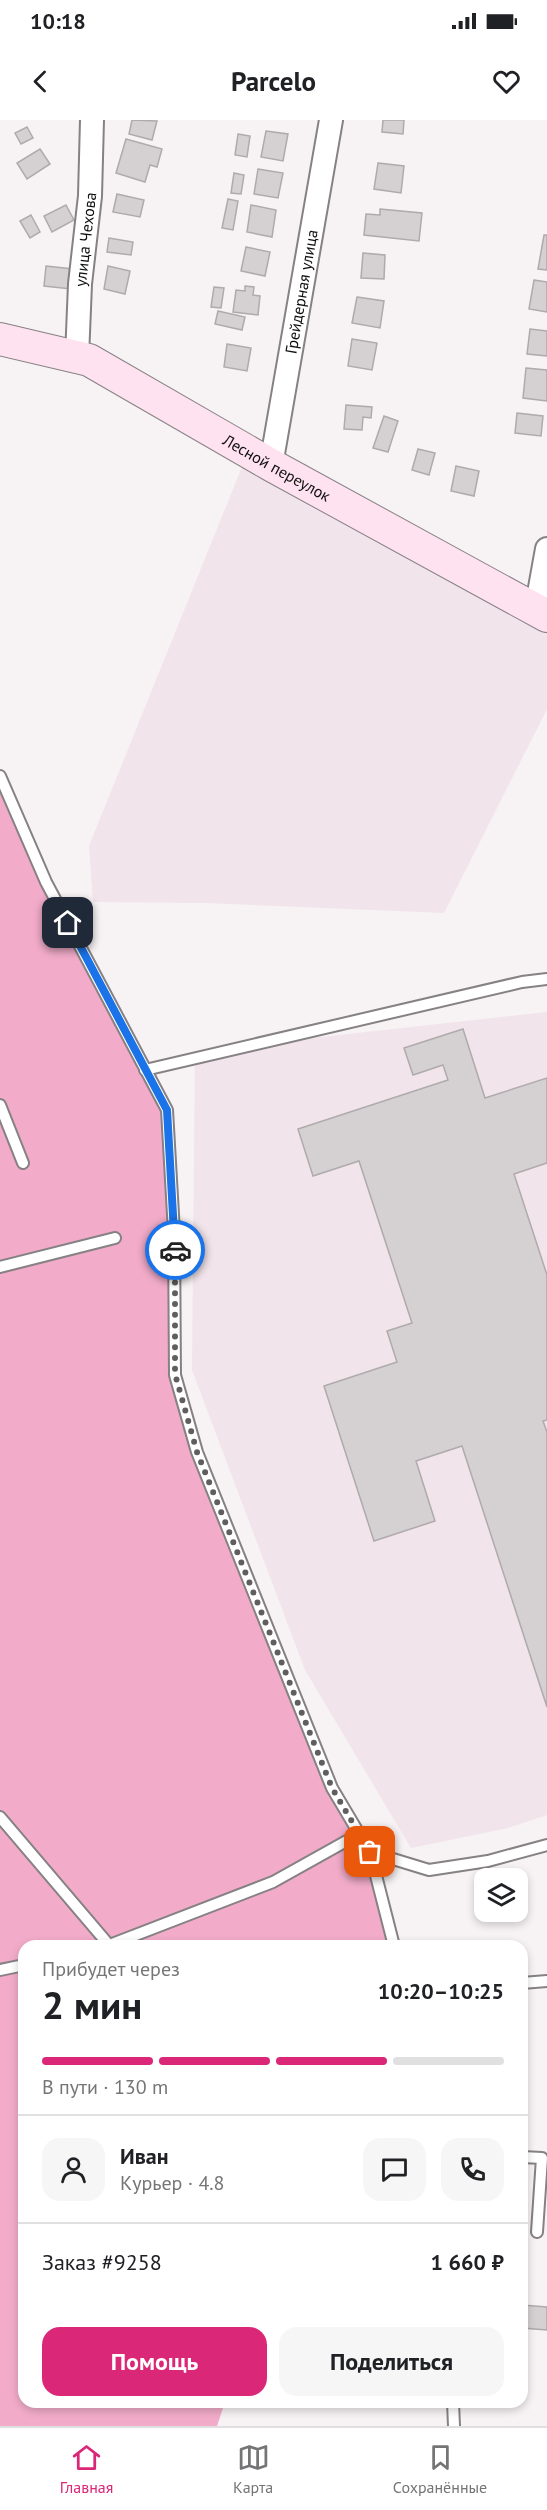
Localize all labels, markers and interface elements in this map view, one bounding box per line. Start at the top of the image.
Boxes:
text: 10:18 [30,7,86,35]
text: Parcelo [231,64,316,98]
icon: back [24,65,57,98]
icon: heart [490,65,523,98]
street label: улица Чехова [70,191,100,288]
street label: Грейдерная улица [281,228,322,355]
street label: Лесной переулок [219,429,334,506]
pin [42,897,93,948]
icon: home [51,906,84,939]
courier [145,1220,205,1280]
icon: car [159,1234,192,1267]
pin [344,1826,395,1877]
icon: bag [353,1835,386,1868]
map controls [474,1868,528,1922]
button: layers [474,1868,528,1922]
text: Прибудет через [42,1956,180,1982]
text: 10:20–10:25 [378,1977,504,2005]
text: 2 мин [42,1979,142,2030]
text: В пути · 130 m [42,2074,168,2100]
button: person [42,2138,105,2201]
button: chat [363,2138,426,2201]
button: phone [441,2138,504,2201]
text: Иван [120,2142,169,2170]
text: Курьер · 4.8 [120,2170,224,2196]
text: Заказ #9258 [42,2248,162,2276]
text: 1 660 ₽ [430,2248,504,2276]
button: Помощь [42,2327,267,2396]
button: Поделиться [279,2327,504,2396]
tab: Главная [60,2441,113,2497]
tab: Карта [233,2441,273,2497]
tab: Сохранённые [393,2441,487,2497]

